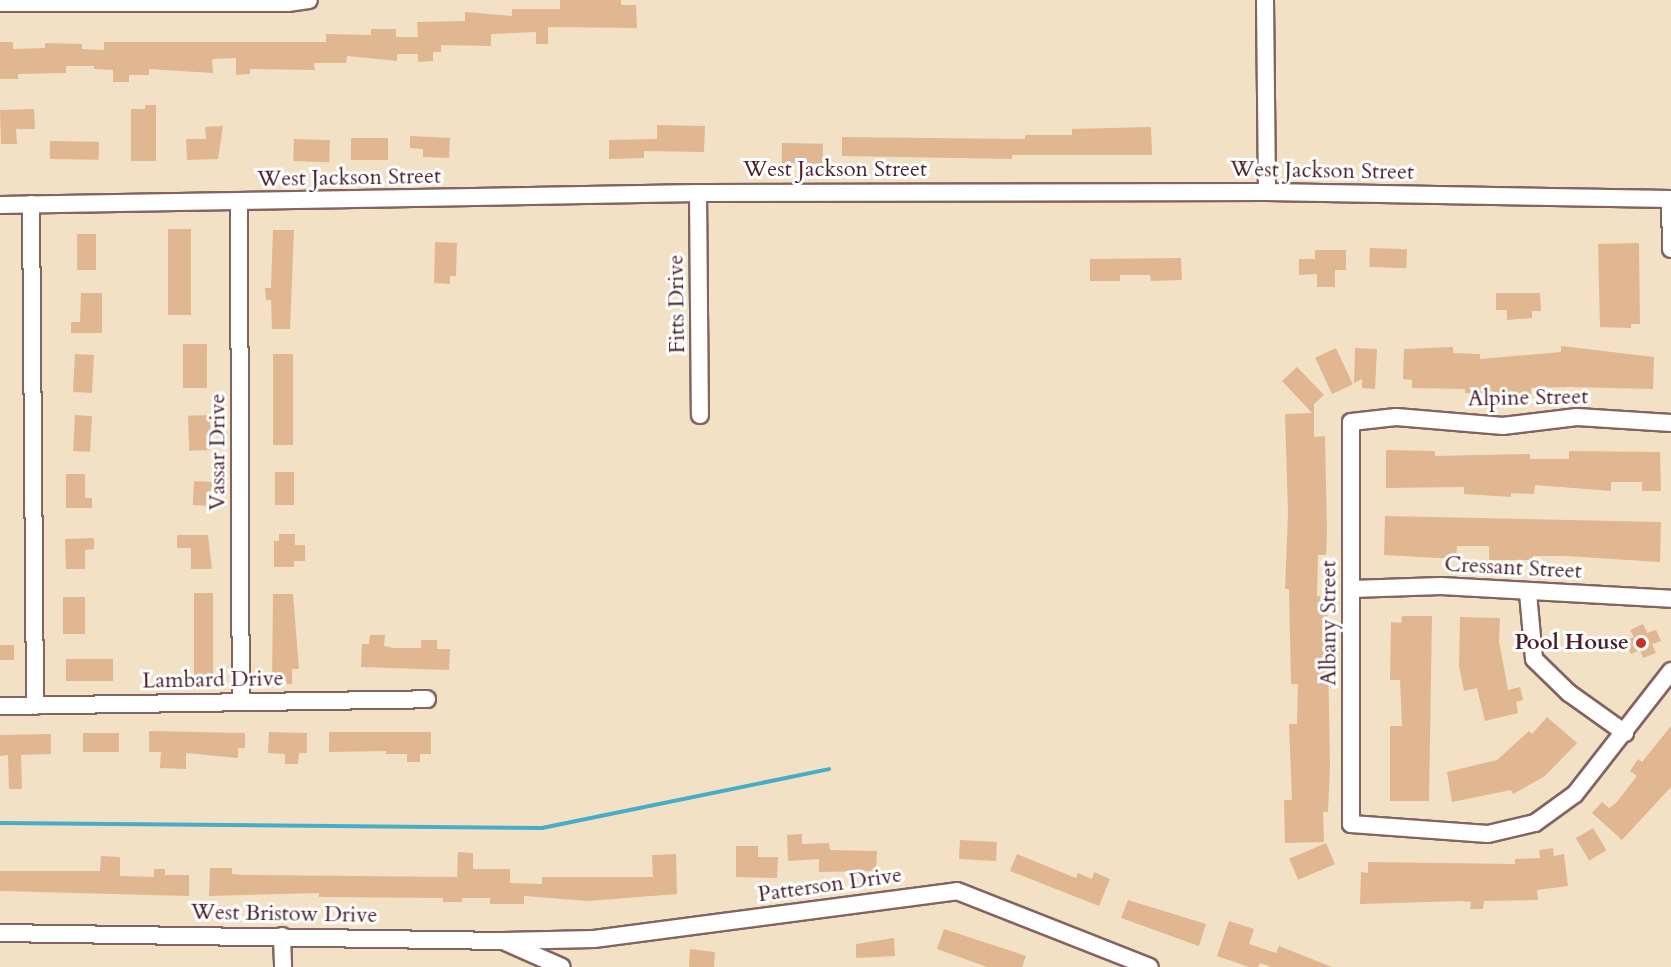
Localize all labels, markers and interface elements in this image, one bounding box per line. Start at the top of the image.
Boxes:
street label: West Jackson Street [1230,156,1414,186]
street label: West Jackson Street [743,157,927,183]
street label: West Jackson Street [257,163,441,193]
street label: Fitts Drive [663,254,691,354]
street label: Alpine Street [1468,384,1588,412]
street label: Vassar Drive [205,393,231,511]
street label: Cressant Street [1444,551,1582,585]
street label: Albany Street [1316,560,1342,686]
place label: Pool House [1515,630,1629,656]
marker: Pool House [1634,636,1648,650]
street label: Lambard Drive [142,666,284,694]
street label: Patterson Drive [756,862,904,908]
street label: West Bristow Drive [190,899,378,929]

